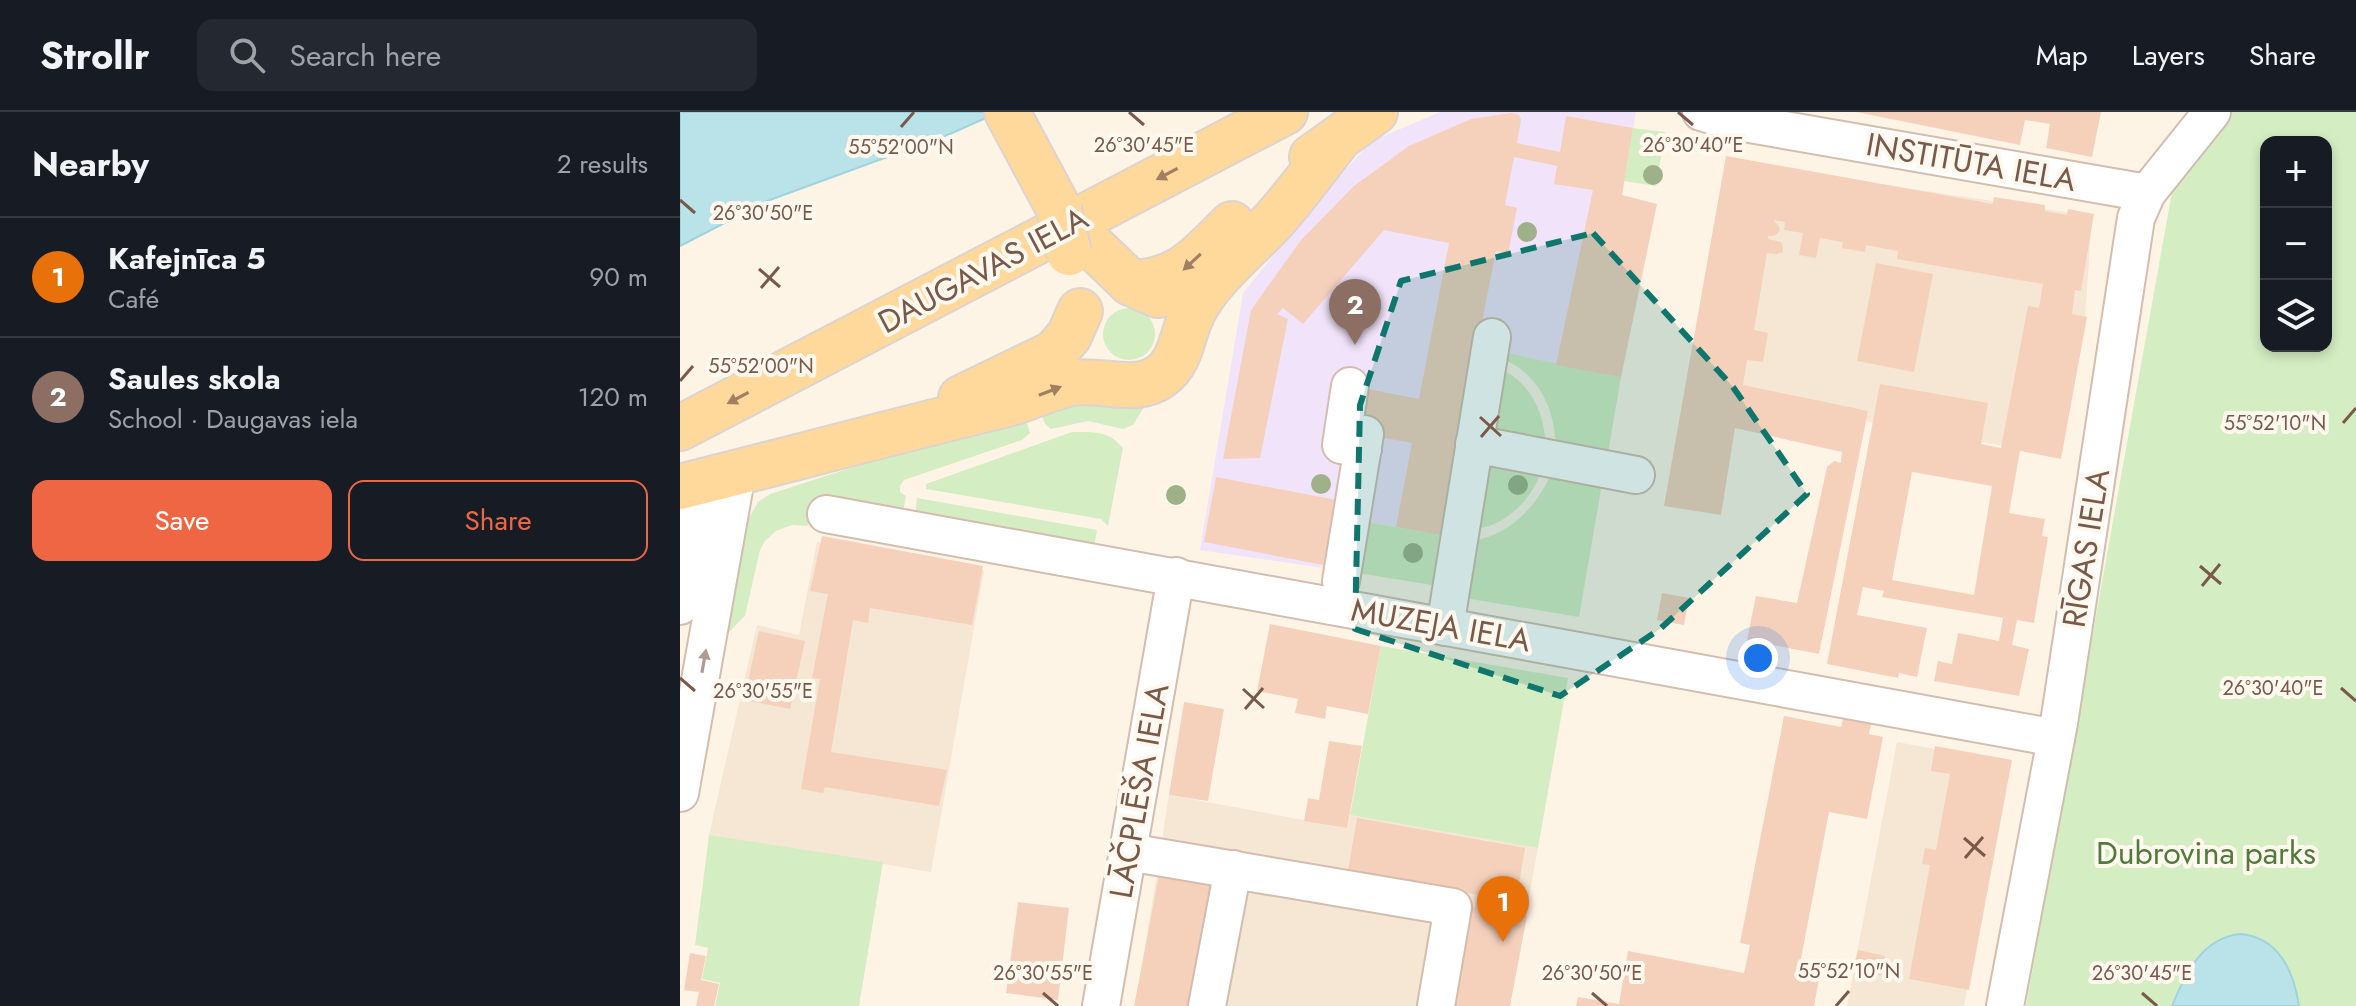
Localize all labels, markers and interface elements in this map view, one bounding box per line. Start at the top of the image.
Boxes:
search box [197,19,757,91]
text: Strollr [40,28,149,83]
icon: search [225,33,269,77]
text: Search here [289,34,441,77]
text: Map [2036,35,2088,76]
text: Layers [2132,35,2205,76]
text: Share [2249,35,2316,76]
street label: INSTITŪTA IELA [1863,121,2079,203]
text: 26°30'45"E [1094,131,1194,160]
text: 26°30'40"E [1642,131,1744,160]
text: 55°52'00"N [848,133,954,162]
map controls [2260,136,2332,352]
button: + [2260,136,2332,208]
text: Nearby [32,140,149,189]
text: 2 results [557,145,648,183]
one-way arrow [1155,167,1178,181]
street label: DAUGAVAS IELA [870,195,1096,345]
text: 26°30'50"E [713,199,813,228]
button: − [2260,208,2332,280]
text: Kafejnīca 5 [108,237,266,280]
one-way arrow [1183,253,1202,271]
text: 1 [51,258,65,296]
text: 90 m [589,258,648,296]
pin: 2 [1329,279,1381,345]
text: Café [108,280,159,318]
button: layers [2260,280,2332,352]
text: 55°52'00"N [708,352,814,381]
text: Saules skola [108,357,281,400]
text: 2 [49,378,67,416]
text: 120 m [578,378,648,416]
one-way arrow [1038,384,1062,397]
one-way arrow [726,391,749,404]
text: School · Daugavas iela [108,400,358,438]
text: 55°52'10"N [2224,409,2326,438]
street label: RĪGAS IELA [2051,465,2121,631]
button: Save [32,480,332,561]
button: Share [348,480,648,561]
street label: MUZEJA IELA [1348,587,1534,663]
your location [1738,638,1778,678]
one-way arrow [698,648,710,673]
text: 26°30'40"E [2222,674,2324,703]
text: 26°30'55"E [713,677,813,706]
street label: LĀČPLĒŠA IELA [1097,680,1181,902]
park label: Dubrovina parks [2096,830,2316,876]
pin: 1 [1477,876,1529,942]
text: 55°52'10"N [1798,957,1900,986]
text: 26°30'55"E [993,959,1093,988]
text: 26°30'50"E [1542,959,1642,988]
text: 26°30'45"E [2092,959,2192,988]

